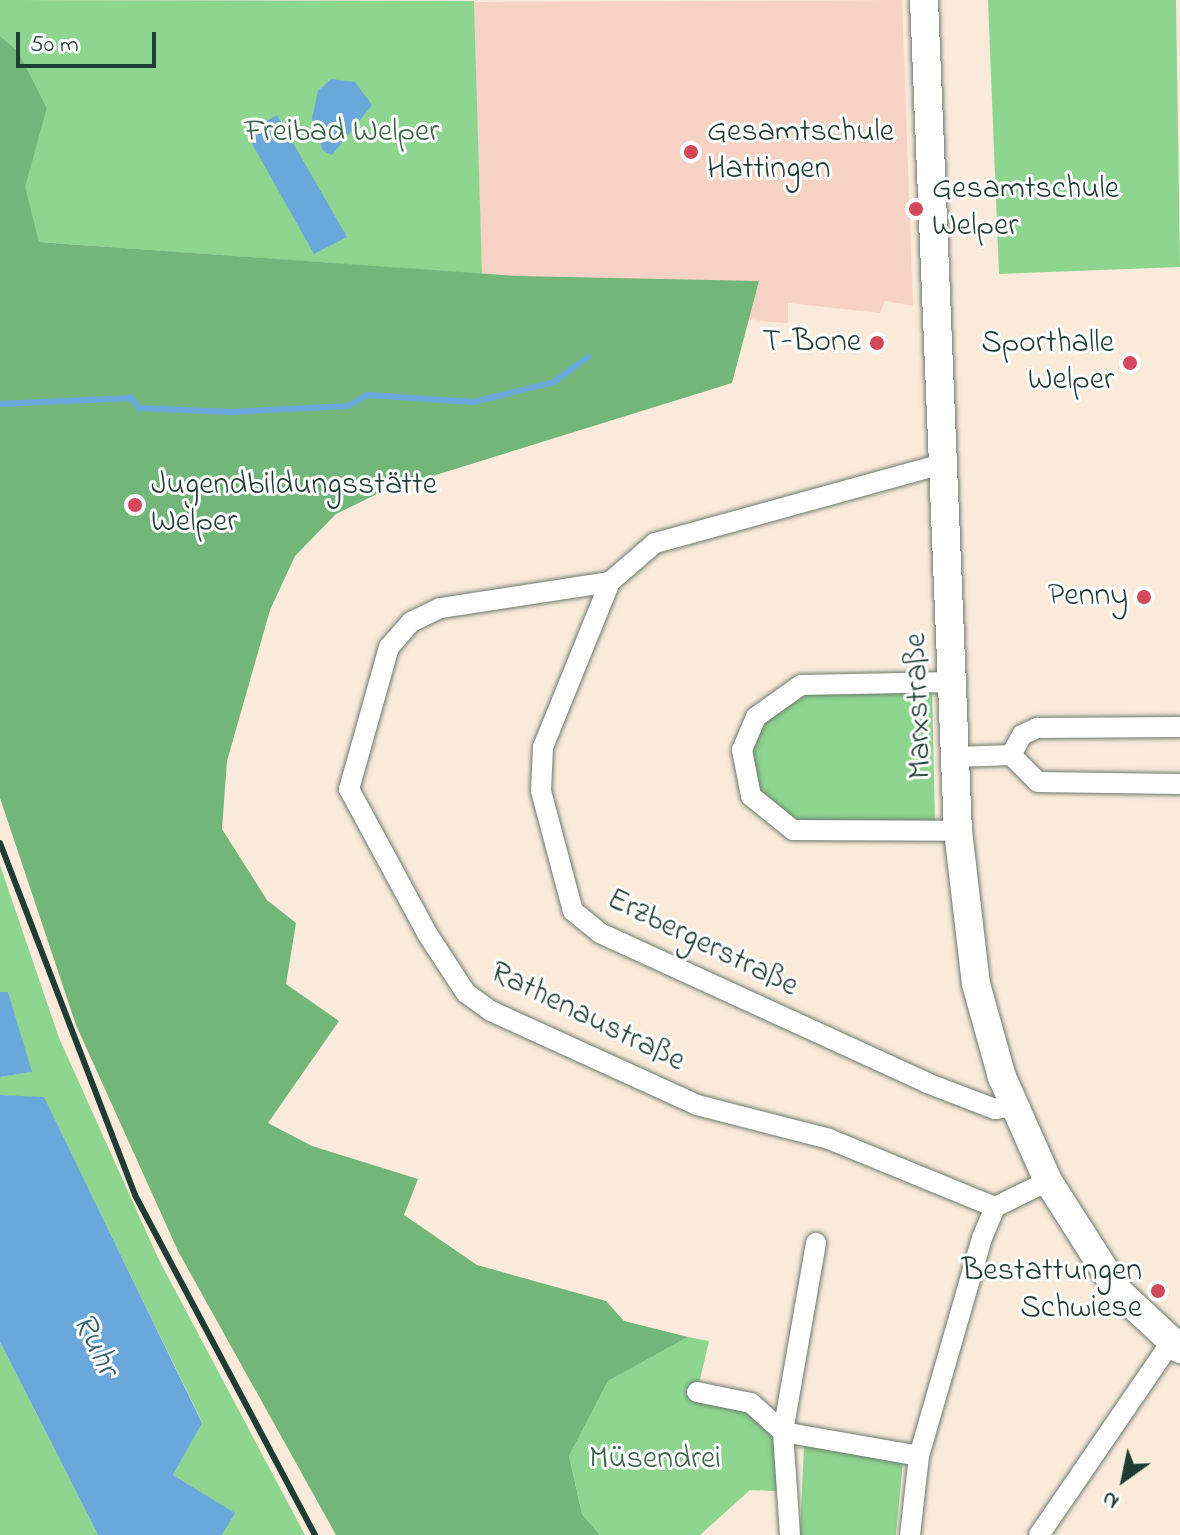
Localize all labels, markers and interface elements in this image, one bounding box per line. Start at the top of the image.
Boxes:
scale bar [20,16,160,66]
text: 50 m [30,28,79,63]
park label: Freibad Welper [245,114,439,152]
place label: Gesamtschule Hattingen [707,115,894,190]
marker: Gesamtschule Hattingen [682,143,700,161]
place label: Gesamtschule Welper [932,172,1119,247]
marker: Gesamtschule Welper [907,200,925,218]
place label: T-Bone [762,324,861,362]
place label: Sporthalle Welper [981,326,1114,401]
marker: T-Bone [868,334,886,352]
marker: Sporthalle Welper [1121,354,1139,372]
place label: Jugendbildungsstätte Welper [151,468,437,543]
marker: Jugendbildungsstätte Welper [126,496,144,514]
place label: Penny [1048,578,1128,616]
marker: Penny [1135,588,1153,606]
street label: Marxstraße [898,632,942,780]
street label: Erzbergerstraße [600,881,804,1007]
street label: Rathenaustraße [483,954,691,1082]
place label: Bestattungen Schwiese [962,1254,1142,1329]
marker: Bestattungen Schwiese [1149,1282,1167,1300]
water label: Ruhr [61,1307,127,1383]
north arrow [1084,1439,1164,1519]
park label: Müsendrei [589,1441,721,1479]
text: N [1096,1482,1126,1517]

